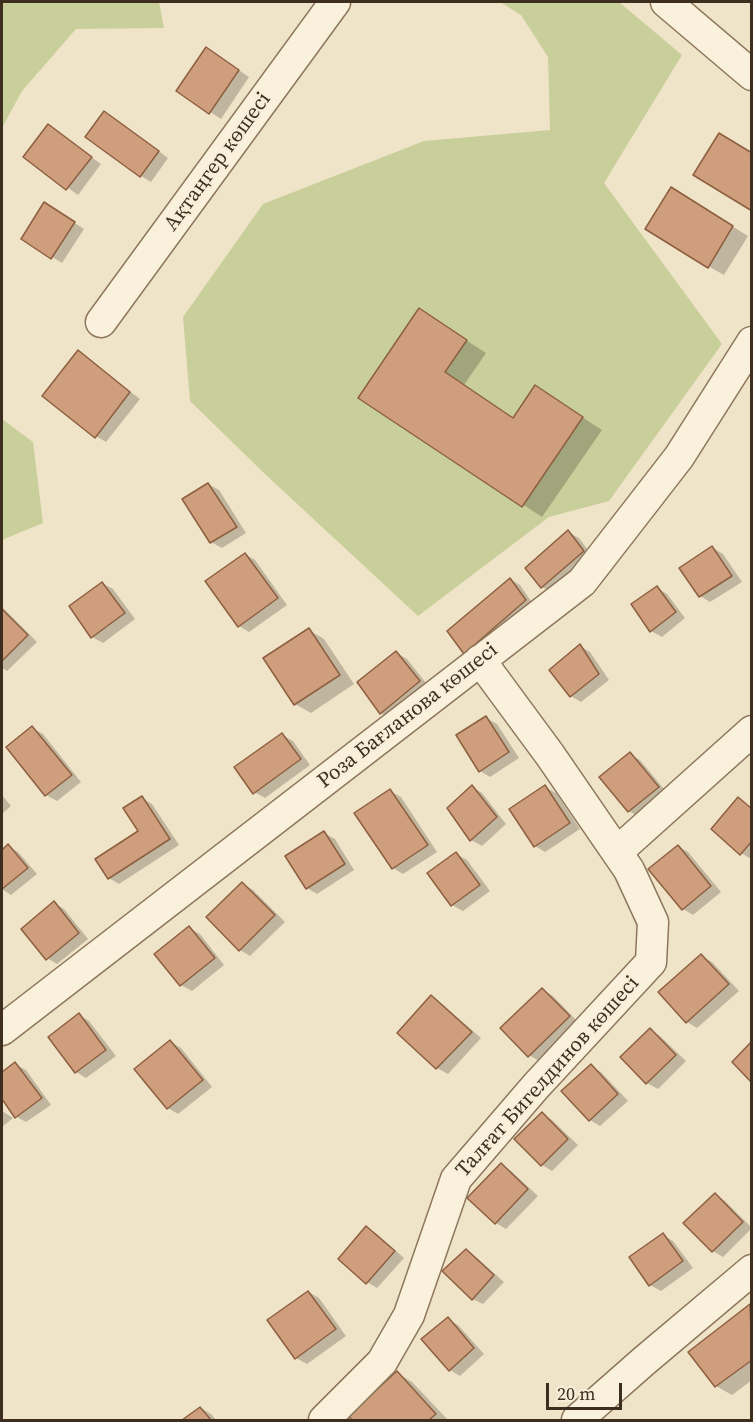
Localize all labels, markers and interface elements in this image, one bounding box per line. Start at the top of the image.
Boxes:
street label: Ақтаңгер көшесі [159,88,277,236]
street label: Роза Бағланова көшесі [313,638,503,794]
street label: Талғат Бигелдинов көшесі [451,971,645,1183]
scale bar [549,1371,626,1409]
text: 20 m [557,1381,595,1406]

